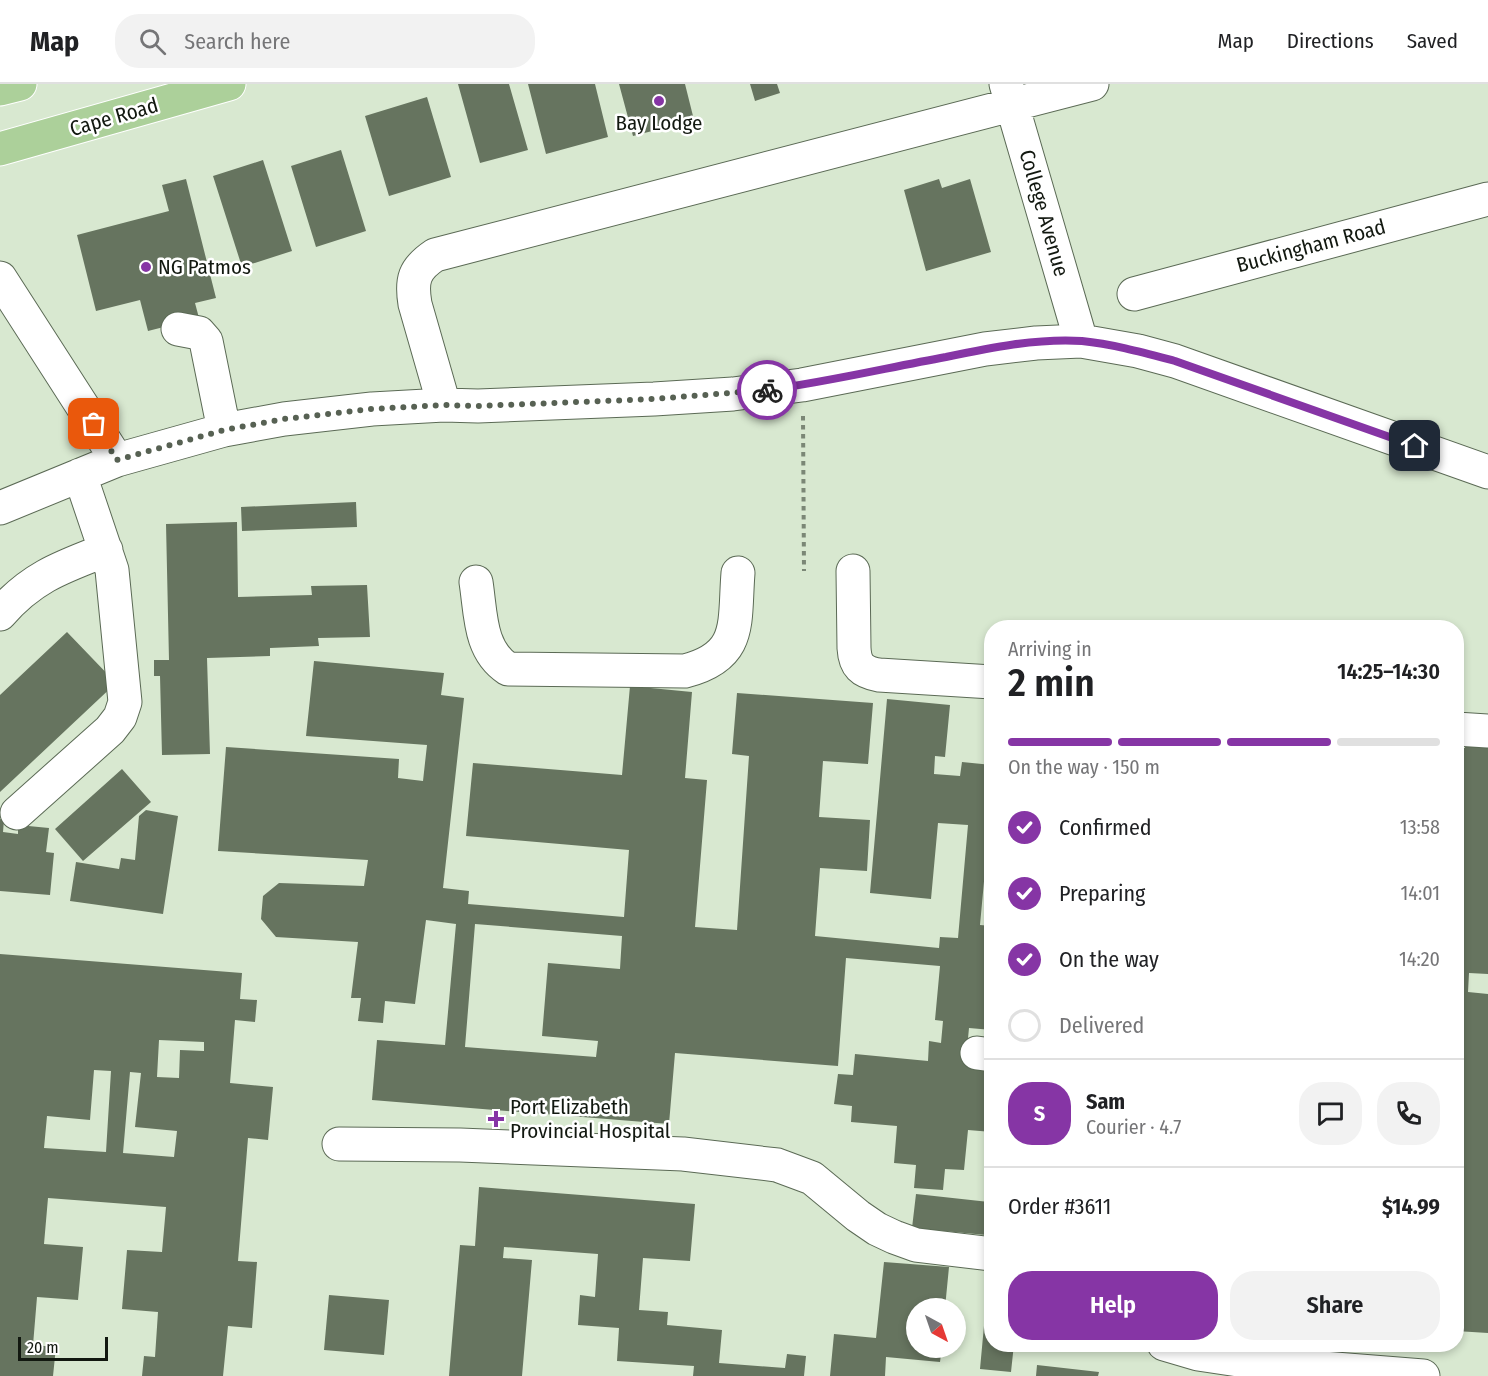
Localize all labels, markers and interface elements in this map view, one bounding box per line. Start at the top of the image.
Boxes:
search box [115,14,535,68]
text: Map [30,25,79,58]
icon: search [136,25,169,58]
text: Search here [184,28,290,55]
text: Map [1217,28,1254,54]
text: Directions [1287,28,1374,54]
text: Saved [1407,28,1458,54]
street label: Cape Road [67,92,161,142]
marker: Bay Lodge [652,94,666,108]
place label: Bay Lodge [616,110,702,136]
street label: College Avenue [1014,147,1074,279]
street label: Buckingham Road [1234,214,1388,278]
place label: NG Patmos [158,254,251,280]
marker: NG Patmos [139,260,153,274]
courier [737,360,797,420]
icon: bike [751,374,784,407]
pin [68,398,119,449]
icon: bag [77,407,110,440]
pin [1389,420,1440,471]
icon: home [1398,429,1431,462]
text: Arriving in [1008,637,1092,661]
text: 14:25–14:30 [1337,658,1440,685]
text: 2 min [1008,660,1095,706]
text: On the way · 150 m [1008,755,1160,779]
icon: check [1008,811,1041,844]
text: Confirmed [1059,814,1152,841]
text: 13:58 [1400,815,1440,839]
icon: check [1008,877,1041,910]
text: Preparing [1059,880,1145,907]
text: 14:01 [1401,881,1440,905]
icon: check [1008,943,1041,976]
text: On the way [1059,946,1159,973]
text: 14:20 [1399,947,1440,971]
text: Delivered [1059,1012,1144,1039]
button: chat [1299,1082,1362,1145]
button: phone [1377,1082,1440,1145]
text: Sam [1086,1088,1125,1115]
place label: Port Elizabeth Provincial Hospital [510,1094,671,1144]
text: S [1034,1100,1045,1127]
marker: Port Elizabeth Provincial Hospital [487,1110,505,1128]
text: Courier · 4.7 [1086,1115,1181,1139]
text: Order #3611 [1008,1193,1111,1220]
text: $14.99 [1382,1193,1440,1220]
button: Help [1008,1271,1218,1340]
button: Share [1230,1271,1440,1340]
north arrow [906,1298,966,1358]
map controls [906,1298,966,1358]
scale bar [18,1334,108,1362]
text: 20 m [27,1338,58,1357]

